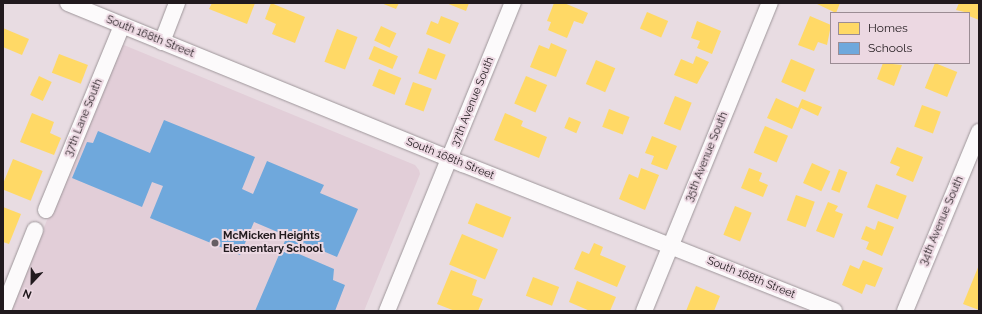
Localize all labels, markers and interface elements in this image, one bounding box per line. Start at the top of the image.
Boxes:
legend [830,12,970,64]
street label: South 168th Street [104,13,196,61]
text: Homes [868,21,908,35]
text: Schools [868,41,912,55]
street label: 37th Avenue South [449,55,497,149]
street label: 37th Lane South [62,77,106,159]
street label: 35th Avenue South [683,110,731,204]
street label: South 168th Street [404,135,496,183]
street label: 34th Avenue South [917,174,967,268]
place label: McMicken Heights Elementary School [223,230,323,256]
marker: McMicken Heights Elementary School [210,238,220,248]
street label: South 168th Street [705,254,797,302]
north arrow [12,262,52,302]
text: N [21,286,34,301]

